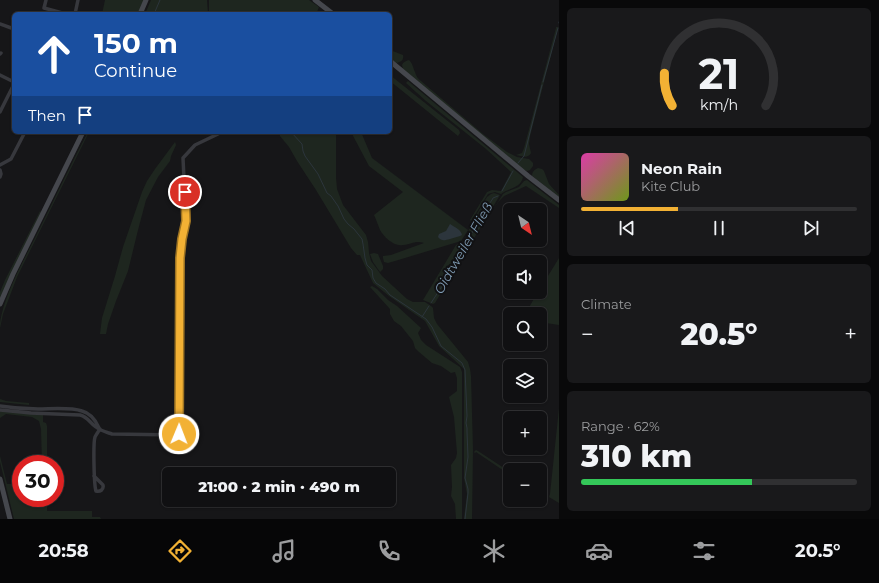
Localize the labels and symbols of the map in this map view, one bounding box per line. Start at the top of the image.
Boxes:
pin [168,175,202,209]
water label: Oidtweiler Fließ [430,199,496,296]
north arrow [503,203,547,247]
position arrow [158,413,200,455]
speed limit sign: 30 [12,455,64,507]

